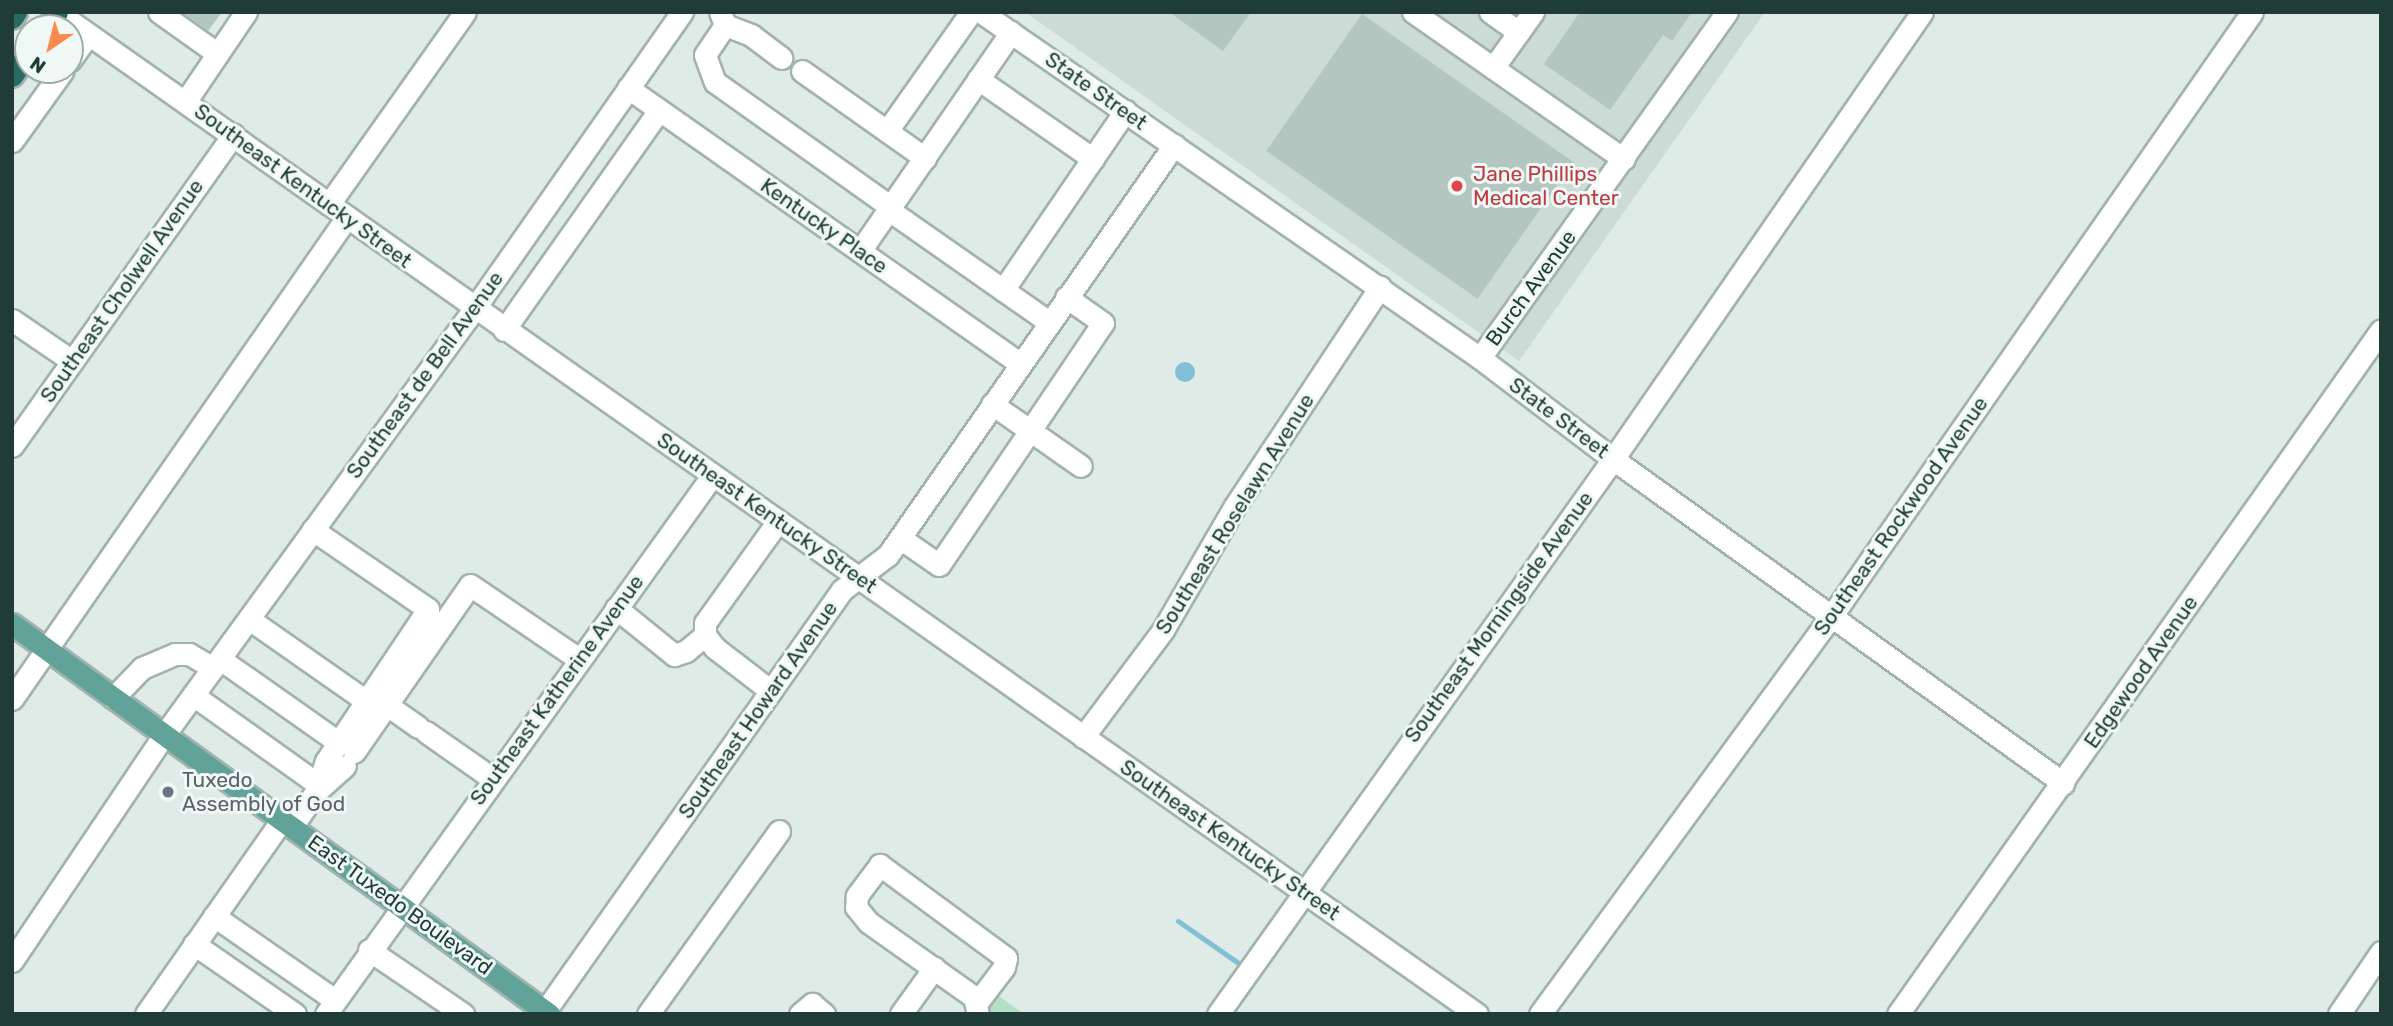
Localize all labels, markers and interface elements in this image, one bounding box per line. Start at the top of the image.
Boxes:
north arrow [14,14,84,84]
street label: State Street [1040,47,1152,135]
text: N [26,52,50,78]
street label: Southeast Kentucky Street [189,98,417,274]
place label: Jane Phillips Medical Center [1473,161,1619,211]
street label: Kentucky Place [755,173,893,279]
street label: Southeast Cholwell Avenue [35,174,209,408]
marker: Jane Phillips Medical Center [1447,176,1467,196]
street label: Burch Avenue [1480,225,1582,351]
street label: Southeast de Bell Avenue [341,266,509,484]
street label: State Street [1504,372,1614,464]
street label: Southeast Roselawn Avenue [1150,389,1320,639]
street label: Southeast Rockwood Avenue [1809,392,1993,640]
street label: Southeast Kentucky Street [652,427,882,599]
street label: Southeast Morningside Avenue [1399,486,1599,748]
street label: Southeast Katherine Avenue [465,570,649,810]
street label: Edgewood Avenue [2079,591,2203,753]
street label: Southeast Howard Avenue [673,596,843,824]
street label: Southeast Kentucky Street [1115,754,1345,926]
place label: Tuxedo Assembly of God [182,767,346,817]
marker: Tuxedo Assembly of God [160,784,176,800]
street label: East Tuxedo Boulevard [303,829,497,981]

